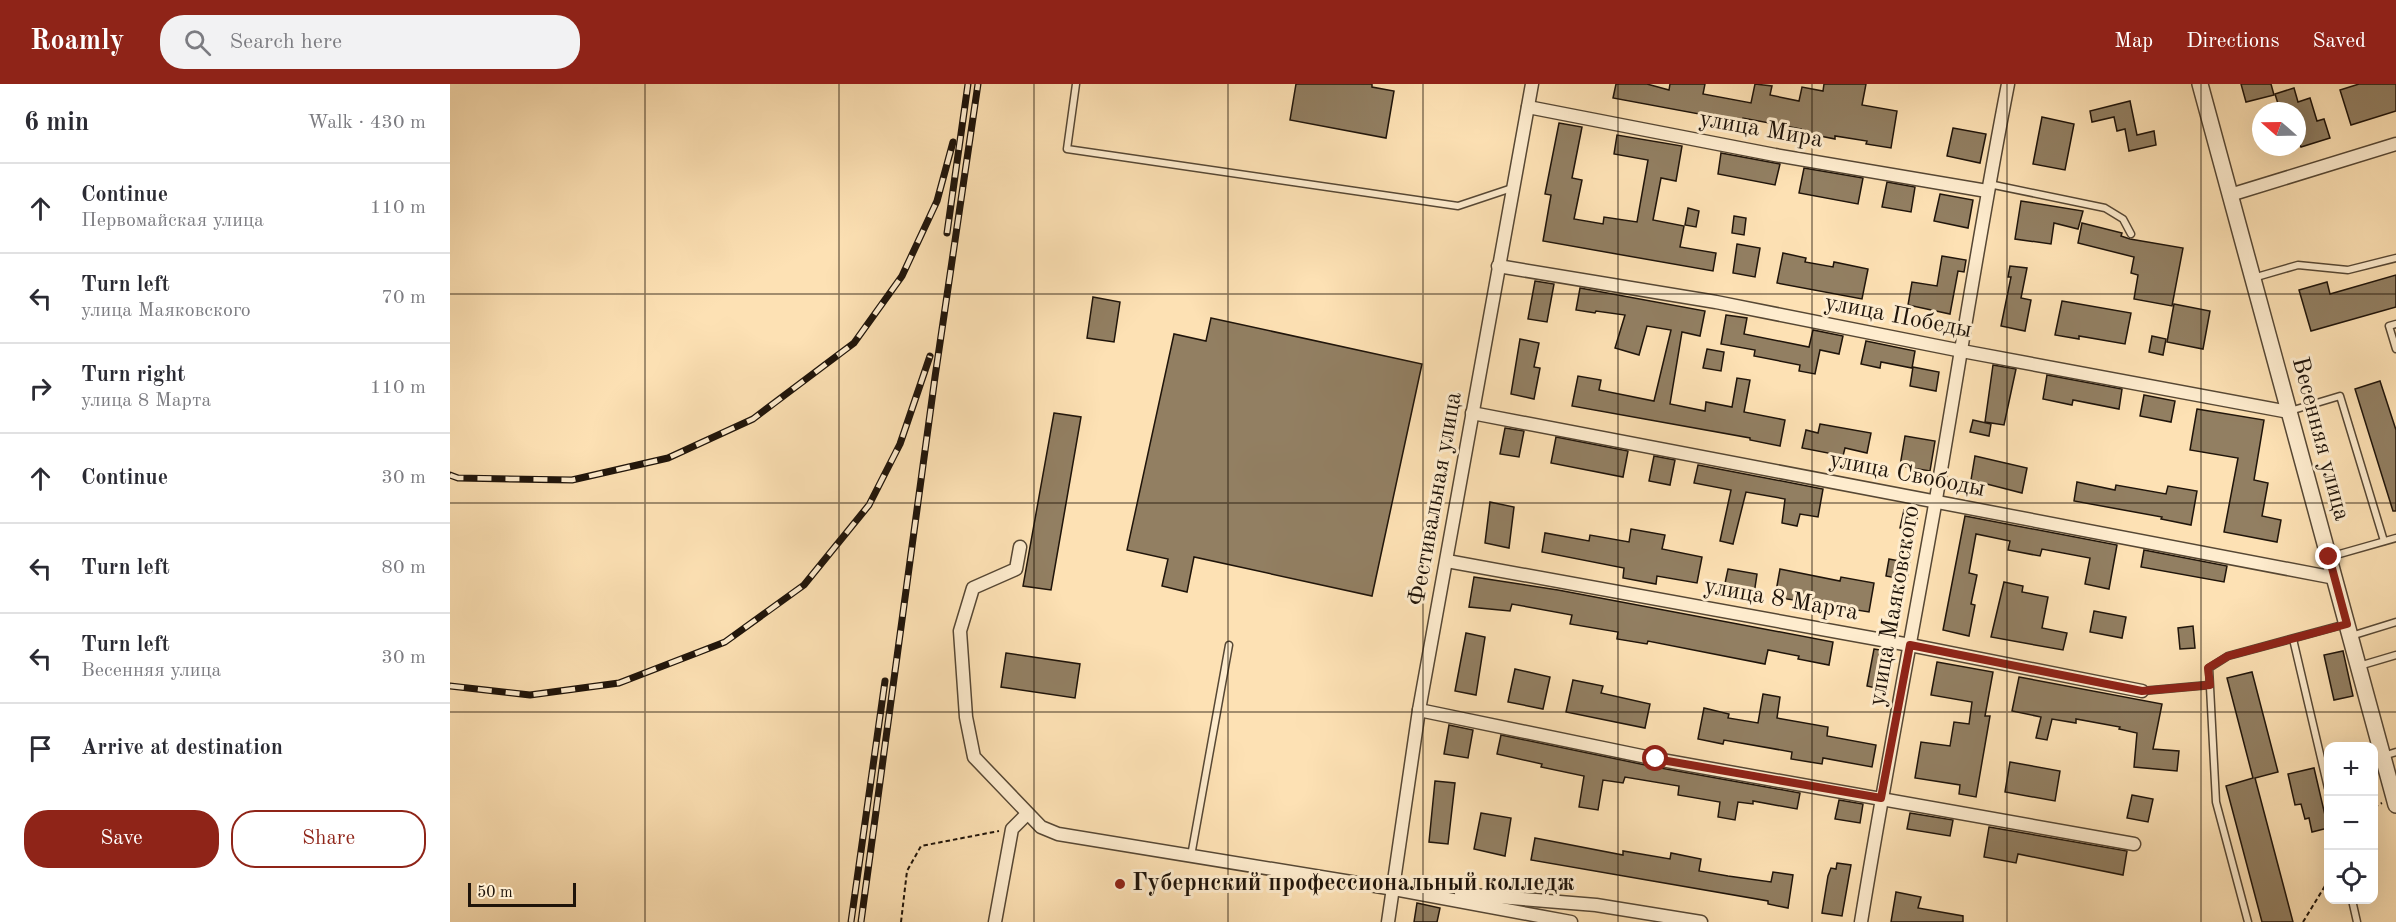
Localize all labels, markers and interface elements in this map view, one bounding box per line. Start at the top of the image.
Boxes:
search box [160,15,580,69]
icon: search [181,26,214,59]
text: Roamly [30,28,124,56]
text: Search here [229,31,342,53]
text: Map [2114,31,2153,52]
text: Directions [2186,31,2280,52]
text: Saved [2313,31,2366,52]
north arrow [2252,102,2306,156]
street label: улица Мира [1697,107,1825,153]
text: 6 min [24,110,89,136]
text: Walk · 430 m [307,113,426,133]
text: Continue [81,184,168,206]
icon: ahead [24,192,57,225]
text: 110 m [370,198,426,218]
text: Первомайская улица [81,211,264,231]
text: Turn left [81,274,170,296]
icon: left [24,282,57,315]
text: 70 m [381,288,426,308]
street label: улица Победы [1822,291,1974,343]
text: улица Маяковского [81,301,251,321]
street label: Весенняя улица [2287,355,2353,524]
text: Turn right [81,364,185,386]
icon: right [24,372,57,405]
text: 110 m [370,378,426,398]
street label: Фестивальная улица [1405,390,1467,608]
text: улица 8 Марта [81,391,211,411]
street label: улица Свободы [1827,448,1987,502]
icon: ahead [24,462,57,495]
text: Continue [81,467,168,489]
text: 30 m [381,468,426,488]
street label: улица Маяковского [1866,504,1924,708]
route end [2315,543,2341,569]
icon: left [24,552,57,585]
text: Turn left [81,557,170,579]
text: 80 m [381,558,426,578]
street label: улица 8 Марта [1702,575,1860,625]
text: Turn left [81,634,170,656]
icon: left [24,642,57,675]
text: 30 m [381,648,426,668]
text: Весенняя улица [81,661,221,681]
icon: arrive [24,732,57,765]
text: Arrive at destination [81,737,283,759]
map controls [2324,742,2378,904]
button: + [2324,742,2378,796]
route start [1642,745,1668,771]
button: − [2324,796,2378,850]
button: Save [24,810,219,868]
button: Share [231,810,426,868]
button: locate [2324,850,2378,904]
place label: Губернский профессиональный колледж [1132,872,1574,896]
marker: Губернский профессиональный колледж [1113,877,1127,891]
scale bar [468,880,576,908]
text: 50 m [477,885,513,901]

